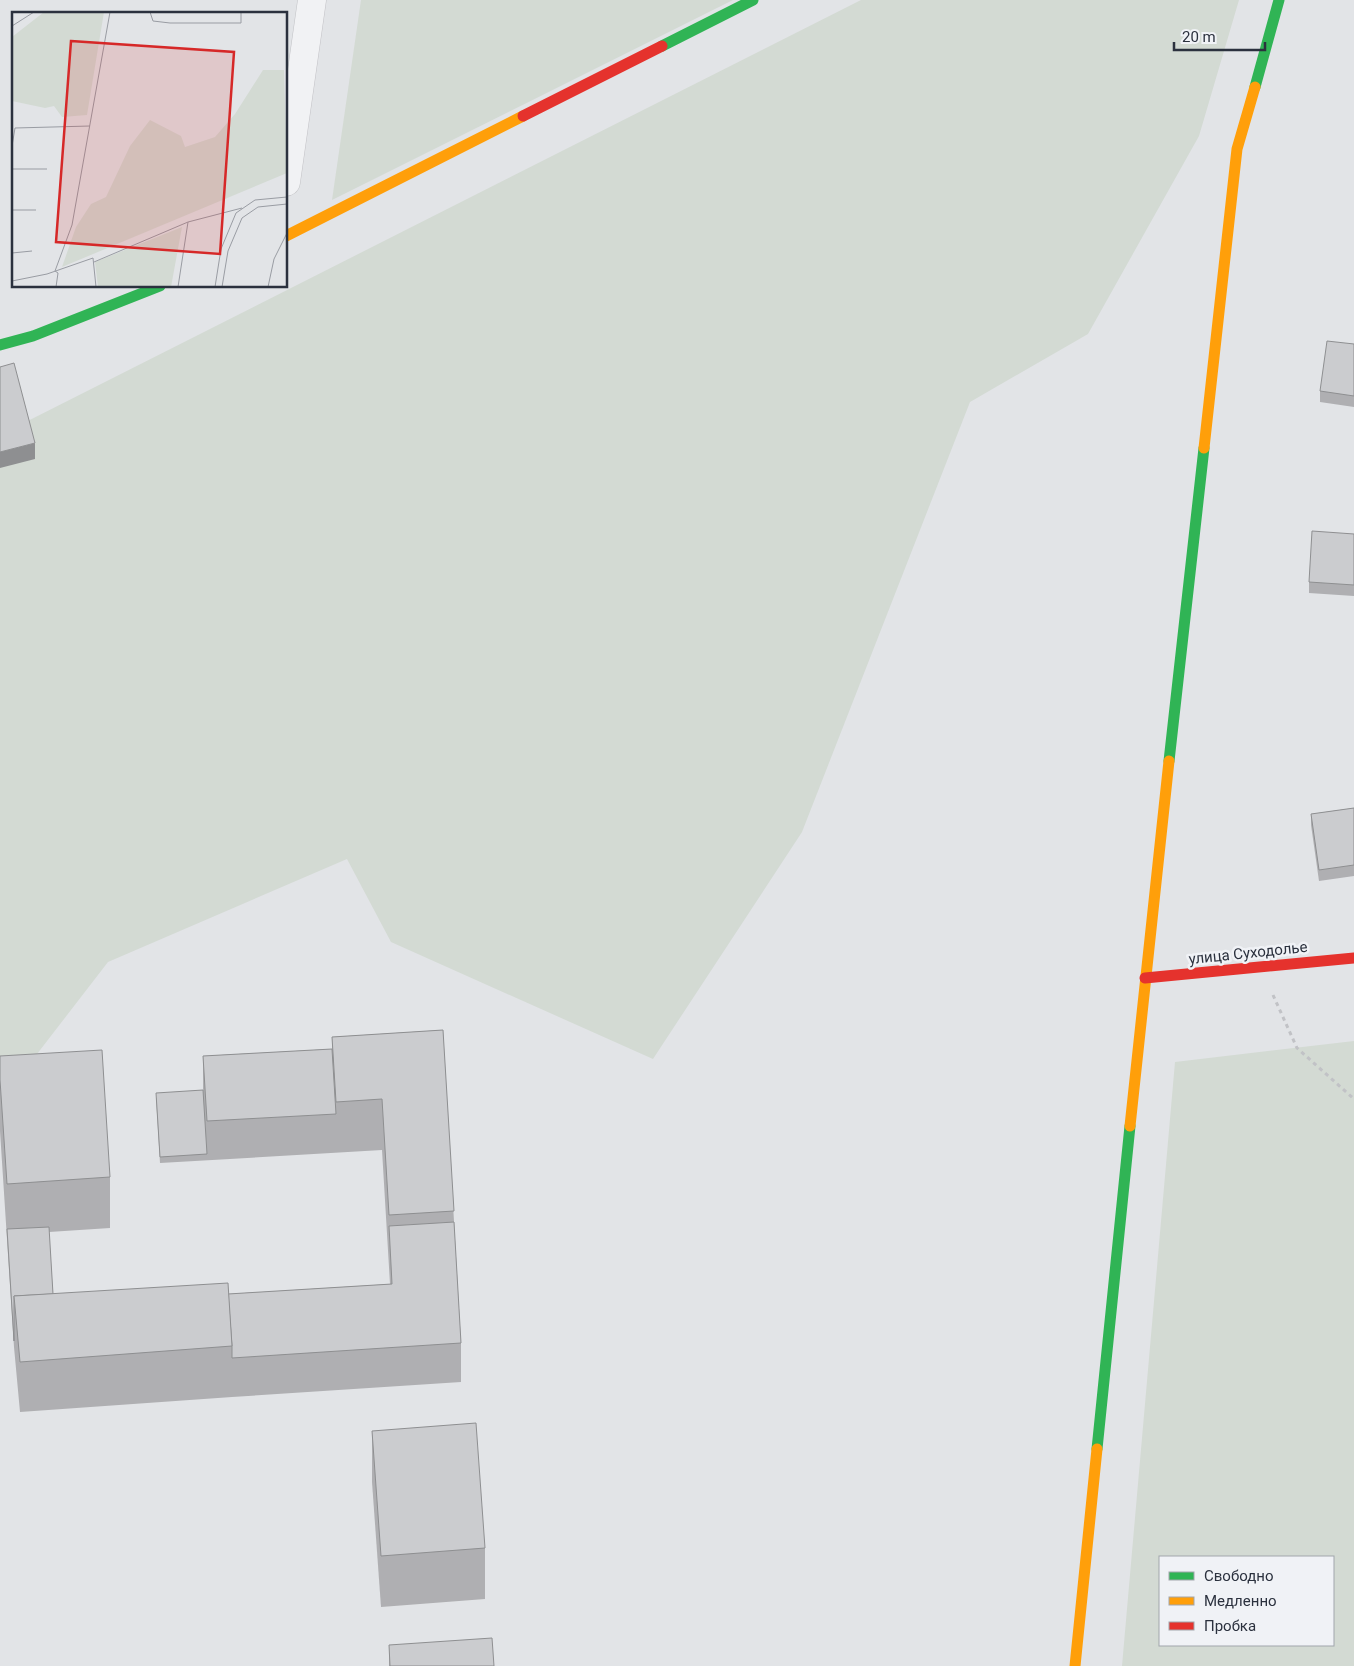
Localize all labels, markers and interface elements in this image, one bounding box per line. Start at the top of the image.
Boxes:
inset map [12,12,288,288]
scale bar [1174,20,1265,52]
text: 20 m [1182,28,1216,46]
street label: улица Суходолье [1188,938,1308,968]
legend [1159,1556,1334,1646]
text: Свободно [1204,1567,1273,1585]
text: Медленно [1204,1592,1277,1610]
text: Пробка [1204,1617,1256,1635]

